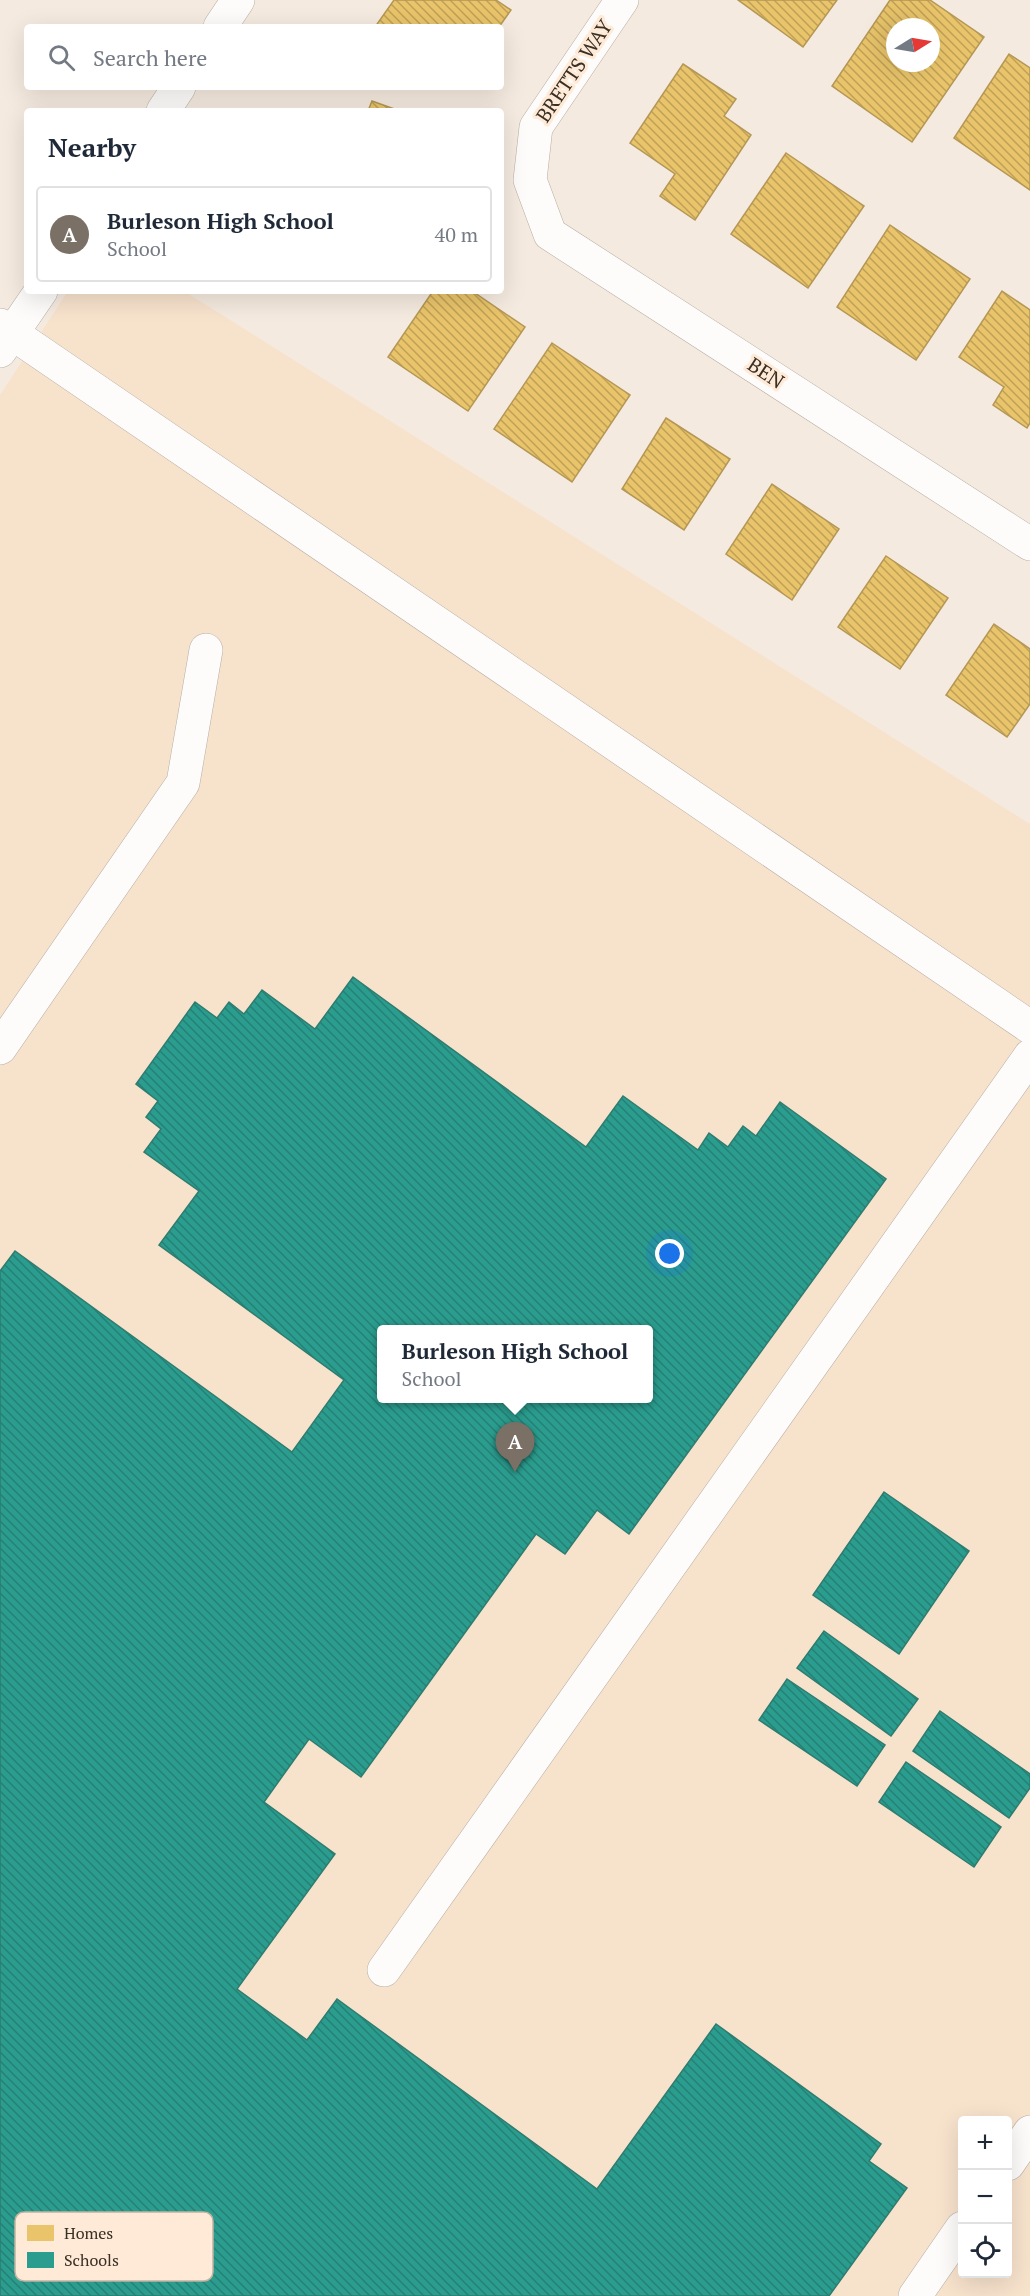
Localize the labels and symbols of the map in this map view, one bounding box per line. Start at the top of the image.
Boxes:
street label: BRETTS WAY [529,14,618,127]
north arrow [886,18,940,72]
street label: BEN [743,351,790,395]
your location [655,1239,684,1268]
pin: A [496,1422,534,1472]
legend [15,2212,213,2281]
text: Homes [64,2222,113,2244]
text: Schools [64,2249,119,2271]

